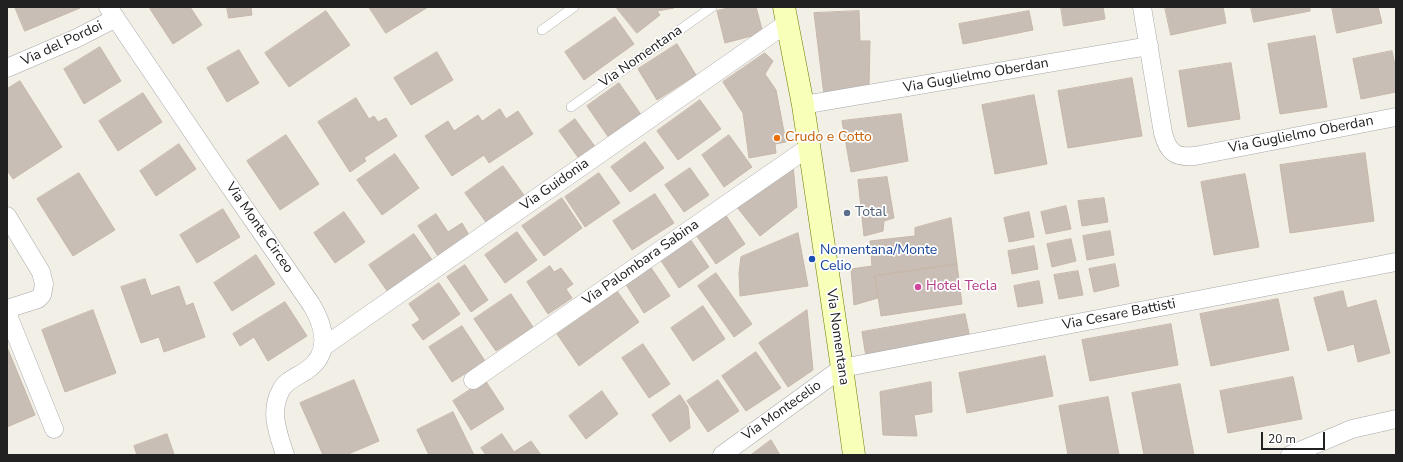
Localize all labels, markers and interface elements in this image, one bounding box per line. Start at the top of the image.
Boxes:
street label: Via del Pordoi [19,18,105,70]
street label: Via Nomentana [596,22,686,92]
street label: Via Guglielmo Oberdan [902,55,1050,97]
street label: Via Guglielmo Oberdan [1227,113,1375,157]
place label: Crudo e Cotto [785,130,872,146]
marker: Crudo e Cotto [772,133,782,143]
street label: Via Guidonia [518,155,592,215]
street label: Via Monte Circeo [222,179,296,277]
place label: Total [855,205,887,221]
marker: Total [842,208,852,218]
street label: Via Palombara Sabina [580,217,702,309]
place label: Nomentana/Monte Celio [820,243,937,276]
marker: Nomentana/Monte Celio [807,254,817,264]
place label: Hotel Tecla [926,279,997,295]
marker: Hotel Tecla [913,282,923,292]
street label: Via Nomentana [822,288,852,386]
street label: Via Cesare Battisti [1061,296,1177,334]
street label: Via Montecelio [739,377,825,445]
scale bar [1263,424,1327,450]
text: 20 m [1268,431,1296,447]

